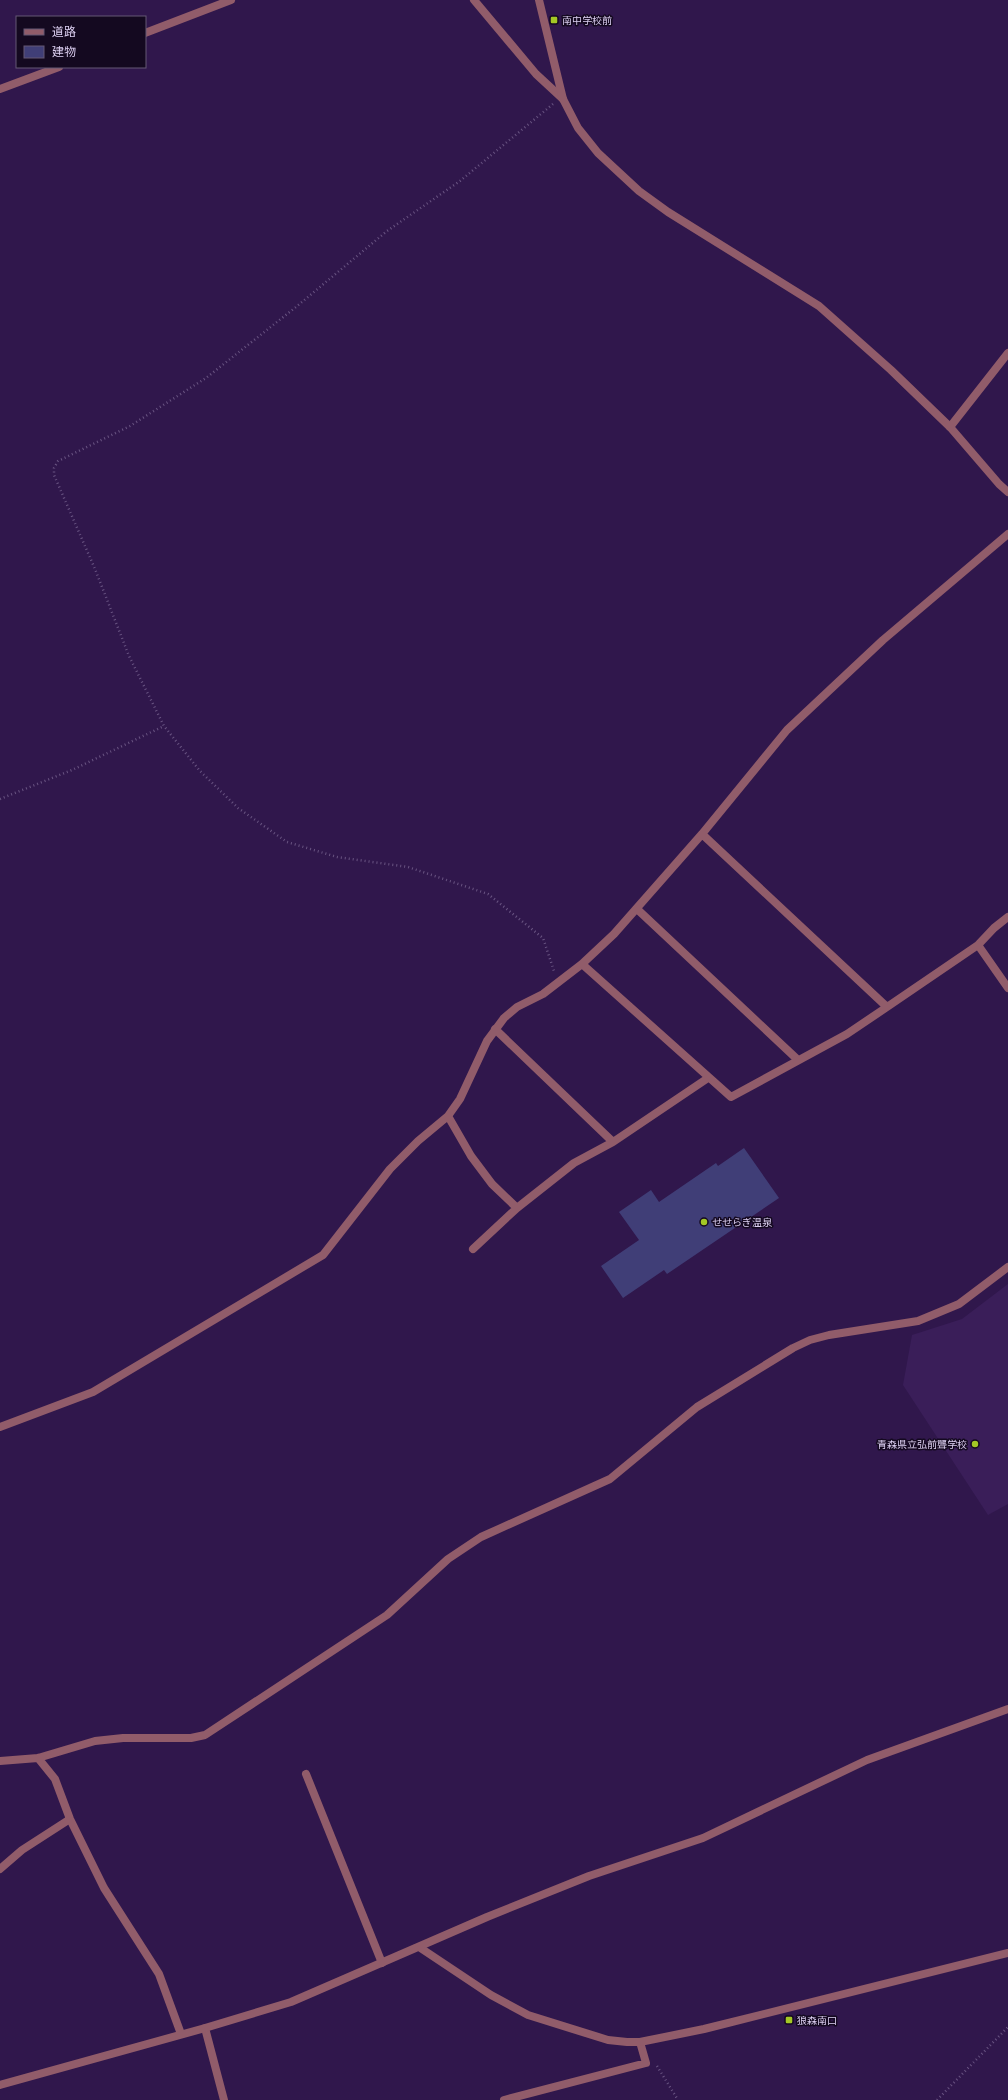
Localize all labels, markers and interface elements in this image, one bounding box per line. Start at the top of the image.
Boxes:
marker: 南中学校前 [549,15,559,25]
place label: 南中学校前 [562,15,612,27]
legend [16,16,146,68]
text: 道路 [52,25,76,39]
text: 建物 [52,45,76,59]
marker: せせらぎ温泉 [699,1217,709,1227]
place label: せせらぎ温泉 [712,1217,773,1229]
place label: 青森県立弘前聾学校 [877,1439,967,1451]
marker: 青森県立弘前聾学校 [970,1439,980,1449]
marker: 狼森南口 [784,2015,794,2025]
place label: 狼森南口 [797,2015,837,2027]

